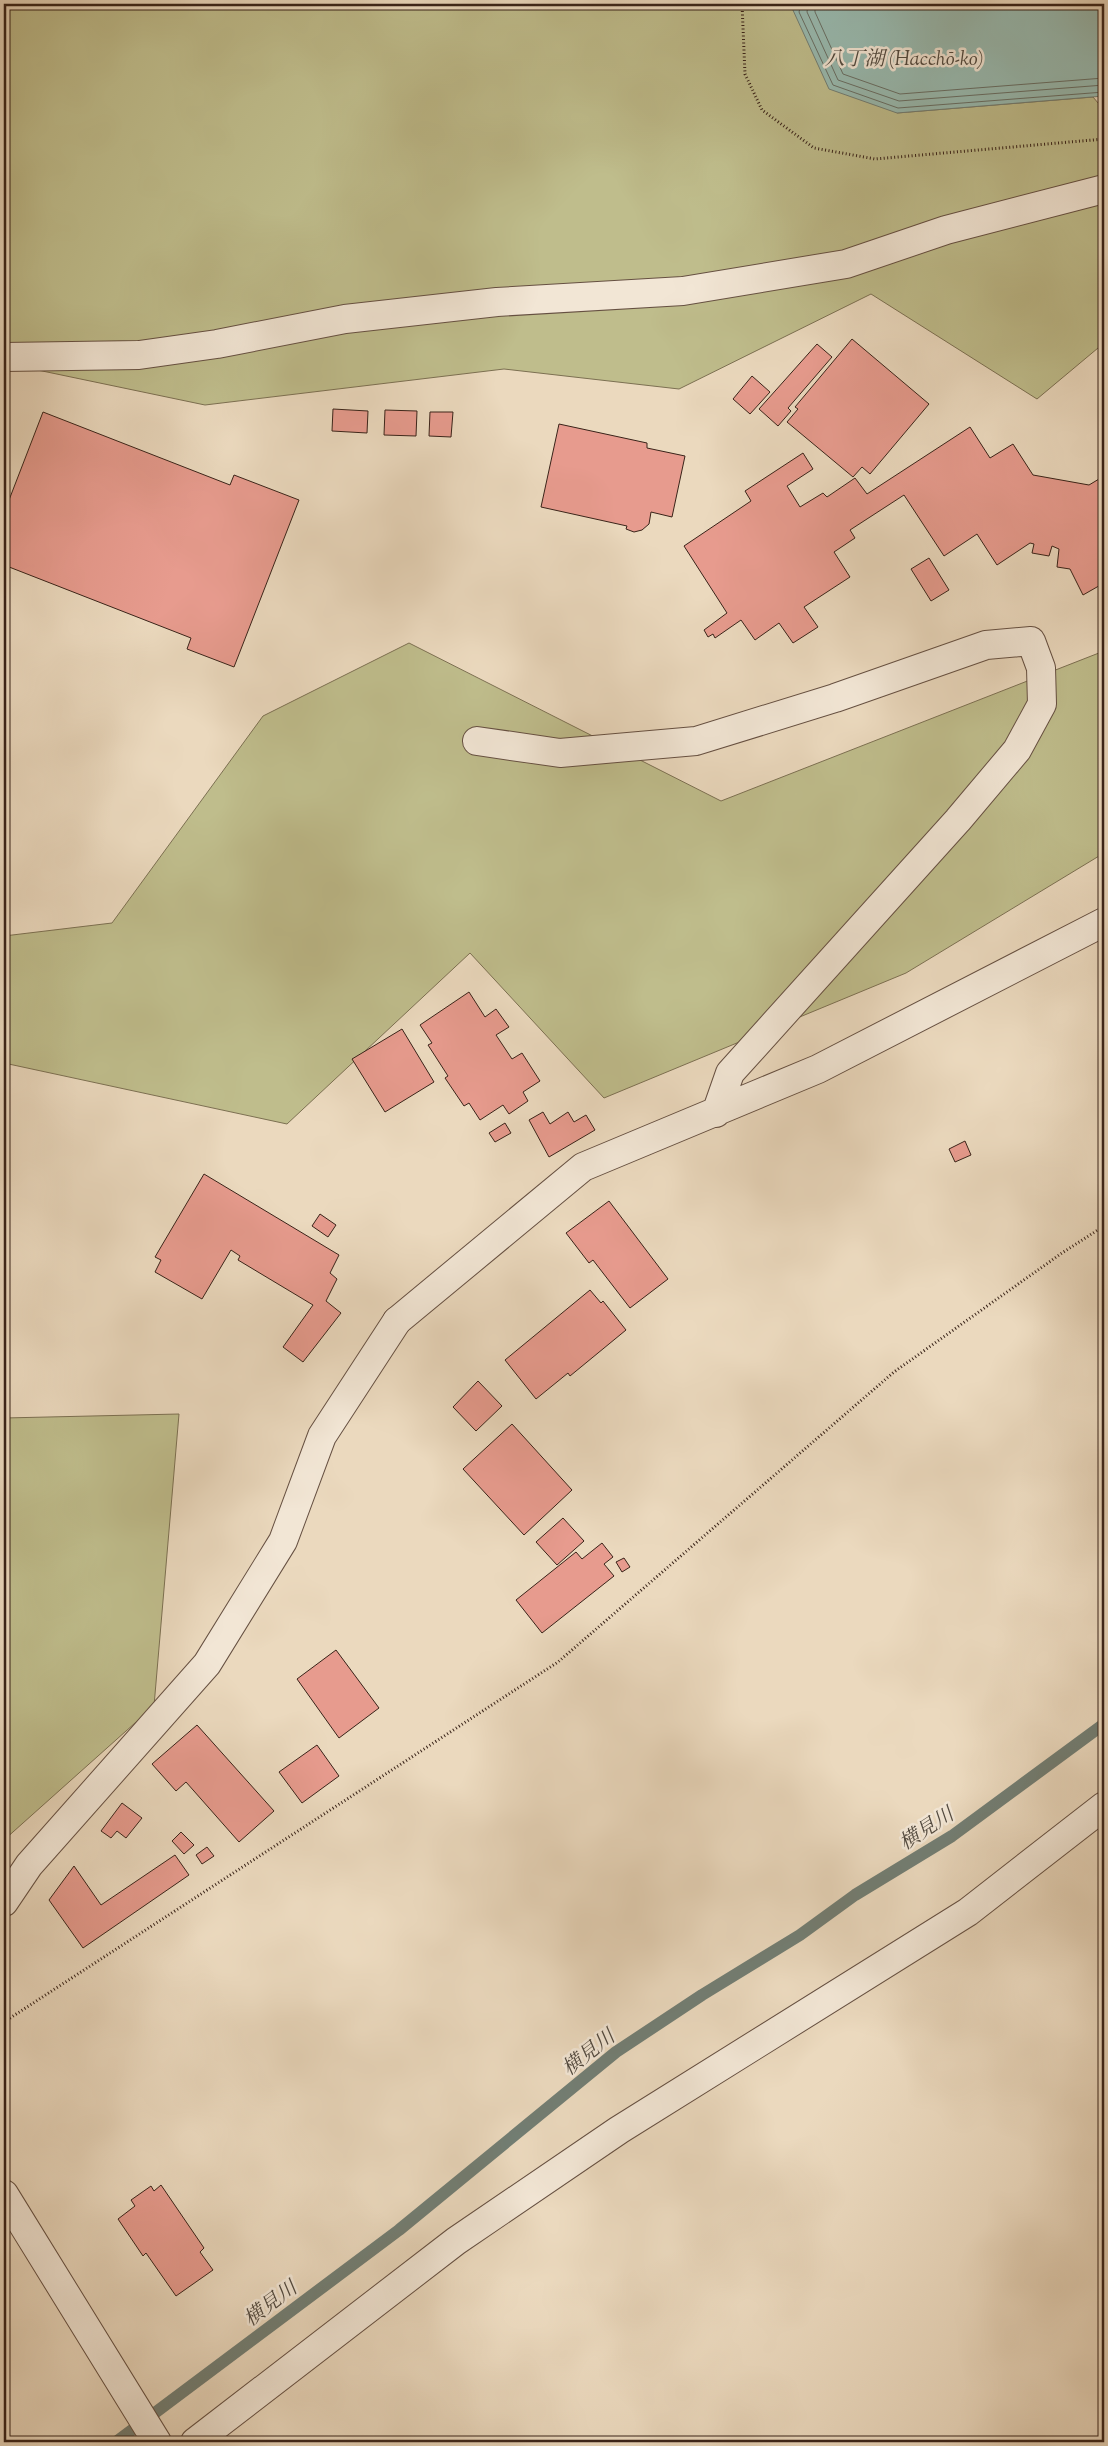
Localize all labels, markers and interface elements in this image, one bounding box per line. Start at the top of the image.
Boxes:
water label: 八丁湖 (Hacchō-ko) [825,46,983,75]
water label: 横見川 [894,1801,962,1859]
water label: 横見川 [557,2023,624,2084]
water label: 横見川 [239,2274,306,2335]

